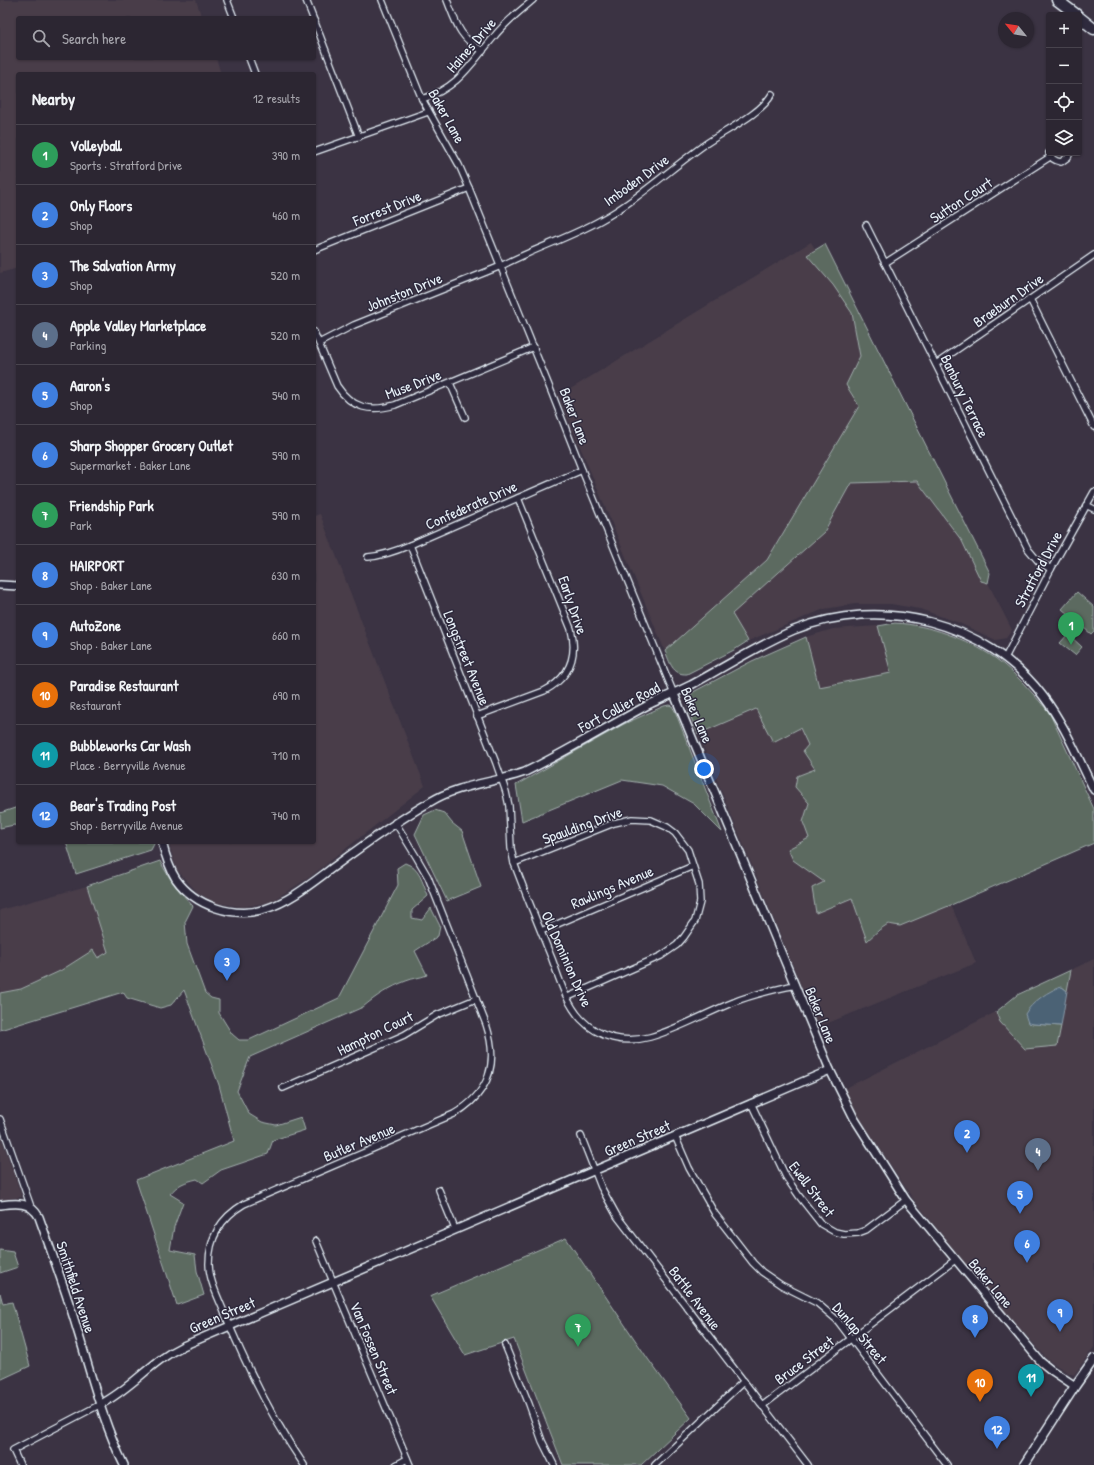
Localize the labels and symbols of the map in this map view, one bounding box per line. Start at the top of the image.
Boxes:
north arrow [998,12,1034,48]
street label: Haines Drive [441,13,501,77]
street label: Baker Lane [423,85,471,147]
street label: Imboden Drive [599,149,673,211]
street label: Sutton Court [926,171,997,228]
street label: Forrest Drive [349,185,424,232]
street label: Johnston Drive [363,267,445,317]
street label: Braeburn Drive [969,268,1047,332]
street label: Banbury Terrace [936,351,994,441]
street label: Muse Drive [382,364,444,404]
street label: Baker Lane [555,385,595,447]
street label: Confederate Drive [422,475,520,535]
street label: Stratford Drive [1009,527,1067,611]
street label: Early Drive [553,573,593,637]
street label: Longstreet Avenue [438,608,496,708]
pin: 1 [1058,612,1084,645]
street label: Fort Collier Road [573,677,664,738]
street label: Baker Lane [676,684,718,746]
your location [694,759,714,779]
street label: Spaulding Drive [539,801,625,849]
street label: Rawlings Avenue [568,860,656,914]
street label: Old Dominion Drive [536,908,598,1010]
pin: 3 [214,948,240,981]
street label: Baker Lane [800,984,842,1046]
street label: Hampton Court [333,1005,417,1060]
street label: Green Street [601,1114,674,1161]
street label: Butler Avenue [320,1117,398,1167]
pin: 2 [954,1120,980,1153]
pin: 4 [1025,1138,1051,1171]
street label: Ewell Street [784,1157,840,1222]
pin: 5 [1007,1181,1033,1214]
pin: 6 [1014,1230,1040,1263]
street label: Smithfield Avenue [51,1238,101,1336]
street label: Baker Lane [964,1254,1018,1312]
street label: Battle Avenue [664,1262,726,1334]
street label: Green Street [186,1291,259,1338]
street label: Van Fossen Street [345,1298,403,1398]
street label: Dunlap Street [828,1298,893,1369]
pin: 9 [1047,1299,1073,1332]
pin: 8 [962,1305,988,1338]
pin: 7 [565,1314,591,1347]
street label: Bruce Street [770,1330,839,1389]
pin: 11 [1018,1364,1044,1397]
pin: 10 [967,1369,993,1402]
pin: 12 [984,1416,1010,1449]

